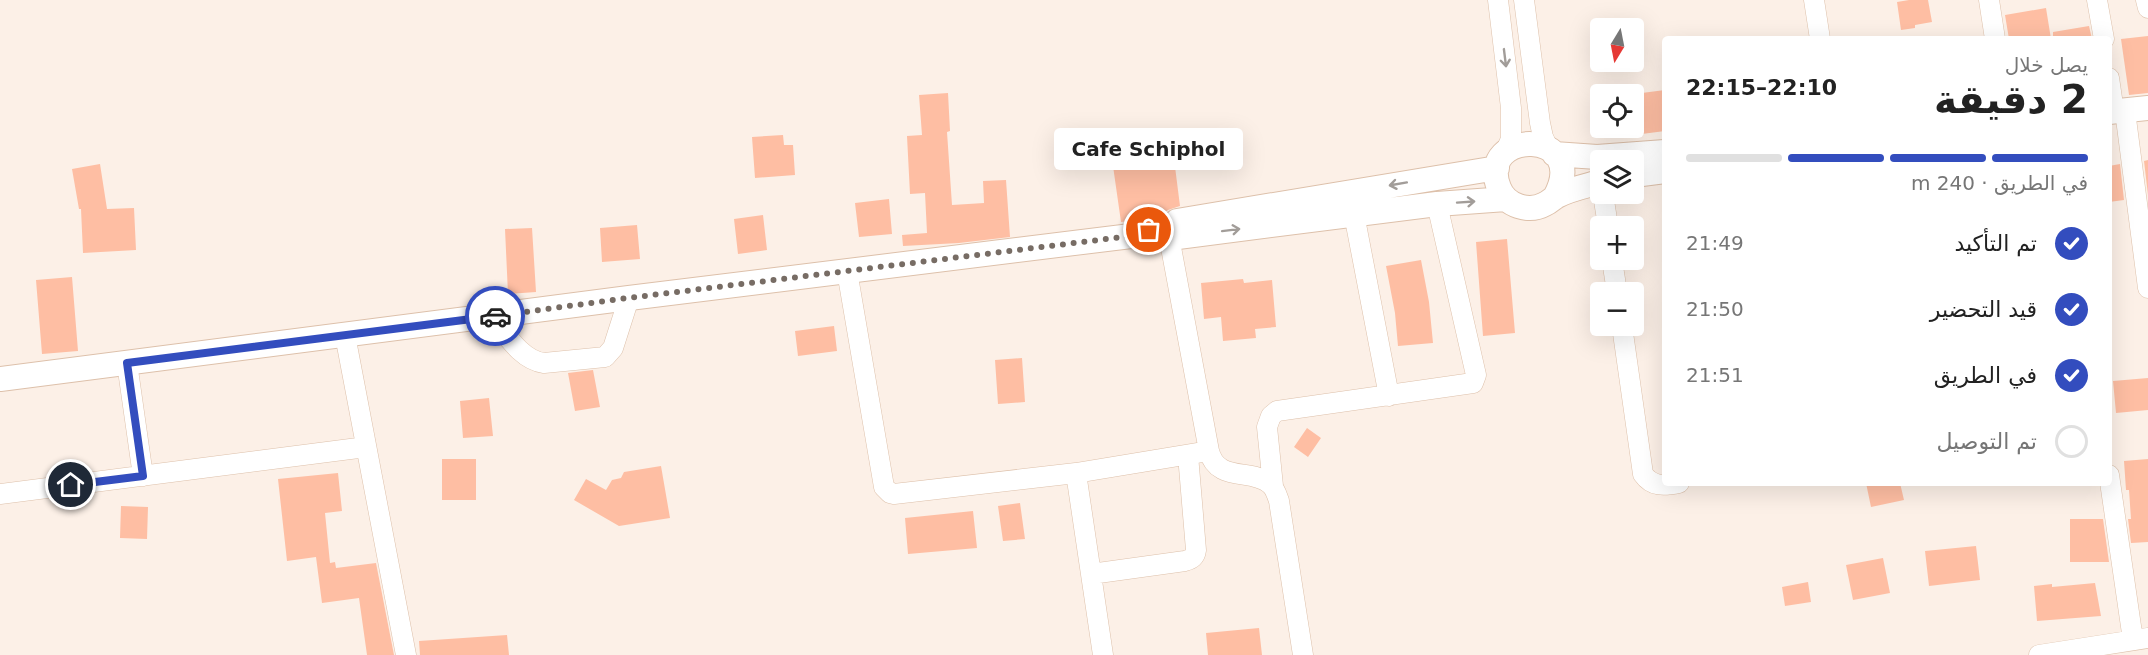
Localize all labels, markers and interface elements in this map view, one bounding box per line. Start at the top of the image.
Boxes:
north arrow [1590,18,1644,72]
map controls [1590,18,1644,336]
one-way arrow [1499,48,1510,67]
text: يصل خلال [2005,53,2088,77]
text: 22:10–22:15 [1686,75,1837,100]
text: 2 دقيقة [1934,77,2088,122]
button: locate [1590,84,1644,138]
callout: Cafe Schiphol [1054,128,1244,170]
text: Cafe Schiphol [1072,137,1225,161]
button: layers [1590,150,1644,204]
text: في الطريق · 240 m [1911,171,2088,195]
one-way arrow [1389,179,1408,190]
one-way arrow [1456,196,1476,207]
pin [1123,204,1174,255]
icon: bag [1132,213,1165,246]
button: + [1590,216,1644,270]
one-way arrow [1220,225,1240,236]
icon: check [2055,227,2088,260]
text: 21:49 [1686,231,1744,255]
text: تم التأكيد [1954,231,2037,256]
button: − [1590,282,1644,336]
courier [465,286,525,346]
icon: check [2055,293,2088,326]
text: 21:50 [1686,297,1744,321]
text: قيد التحضير [1930,297,2037,322]
icon: car [479,300,512,333]
icon: check [2055,359,2088,392]
text: 21:51 [1686,363,1744,387]
text: في الطريق [1934,363,2037,388]
text: تم التوصيل [1936,429,2037,454]
pin [45,459,96,510]
icon: home [54,468,87,501]

